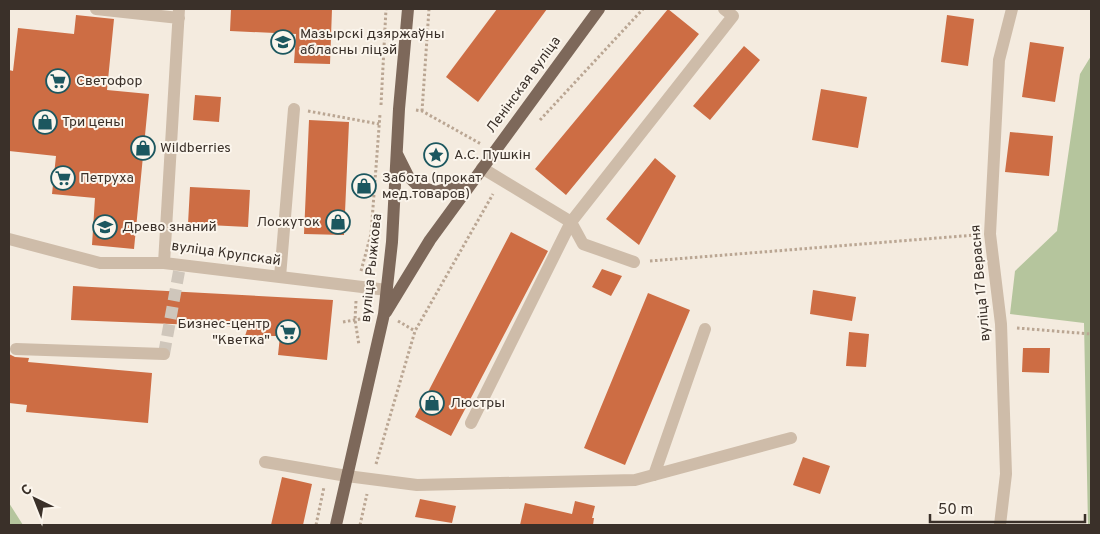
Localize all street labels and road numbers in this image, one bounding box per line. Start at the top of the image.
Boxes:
street label: Ленінская вуліца [483,33,565,137]
street label: вуліца Рыжкова [358,213,386,323]
street label: вуліца 17 Верасня [967,224,995,342]
street label: вуліца Крупскай [170,238,282,270]

